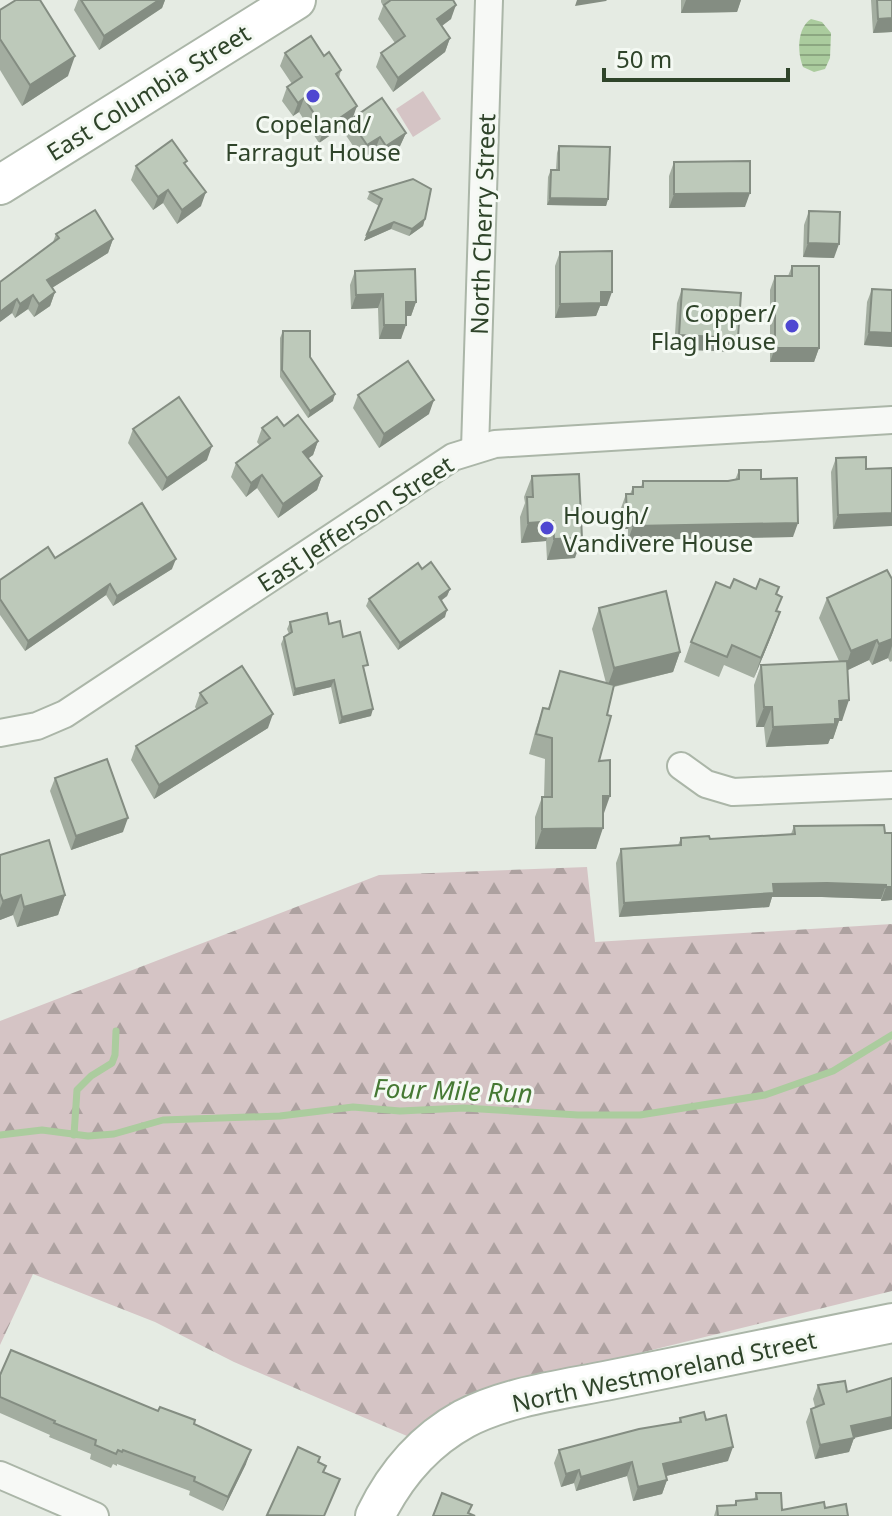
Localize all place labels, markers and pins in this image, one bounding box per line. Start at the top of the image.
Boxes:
marker: Copeland/ Farragut House [304,87,322,105]
place label: Copeland/ Farragut House [225,107,401,168]
place label: Copper/ Flag House [651,296,776,357]
marker: Copper/ Flag House [783,317,801,335]
place label: Hough/ Vandivere House [563,498,753,559]
marker: Hough/ Vandivere House [538,519,556,537]

